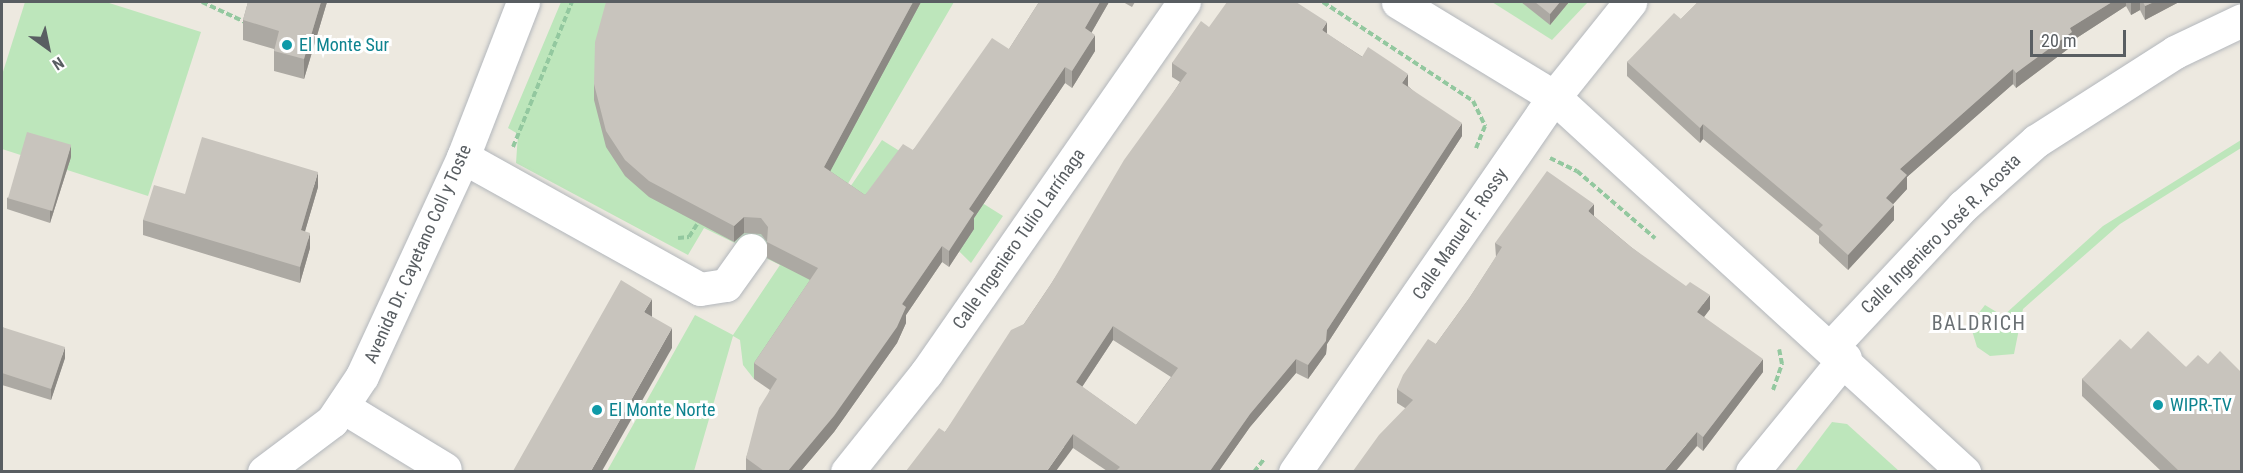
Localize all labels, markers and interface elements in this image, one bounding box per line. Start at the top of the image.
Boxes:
north arrow [18,18,78,78]
scale bar [2033,18,2129,56]
text: 20 m [2041,30,2076,51]
place label: El Monte Sur [299,34,389,56]
marker: El Monte Sur [280,38,294,52]
text: N [49,53,67,74]
street label: Avenida Dr. Cayetano Coll y Toste [360,141,476,367]
street label: Calle Ingeniero Tulio Larrínaga [948,144,1090,334]
street label: Calle Ingeniero José R. Acosta [1857,150,2025,318]
street label: Calle Manuel F. Rossy [1408,164,1512,304]
district label: BALDRICH [1932,311,2026,335]
place label: WIPR-TV [2170,394,2232,416]
marker: WIPR-TV [2151,398,2165,412]
place label: El Monte Norte [609,399,715,421]
marker: El Monte Norte [590,403,604,417]

